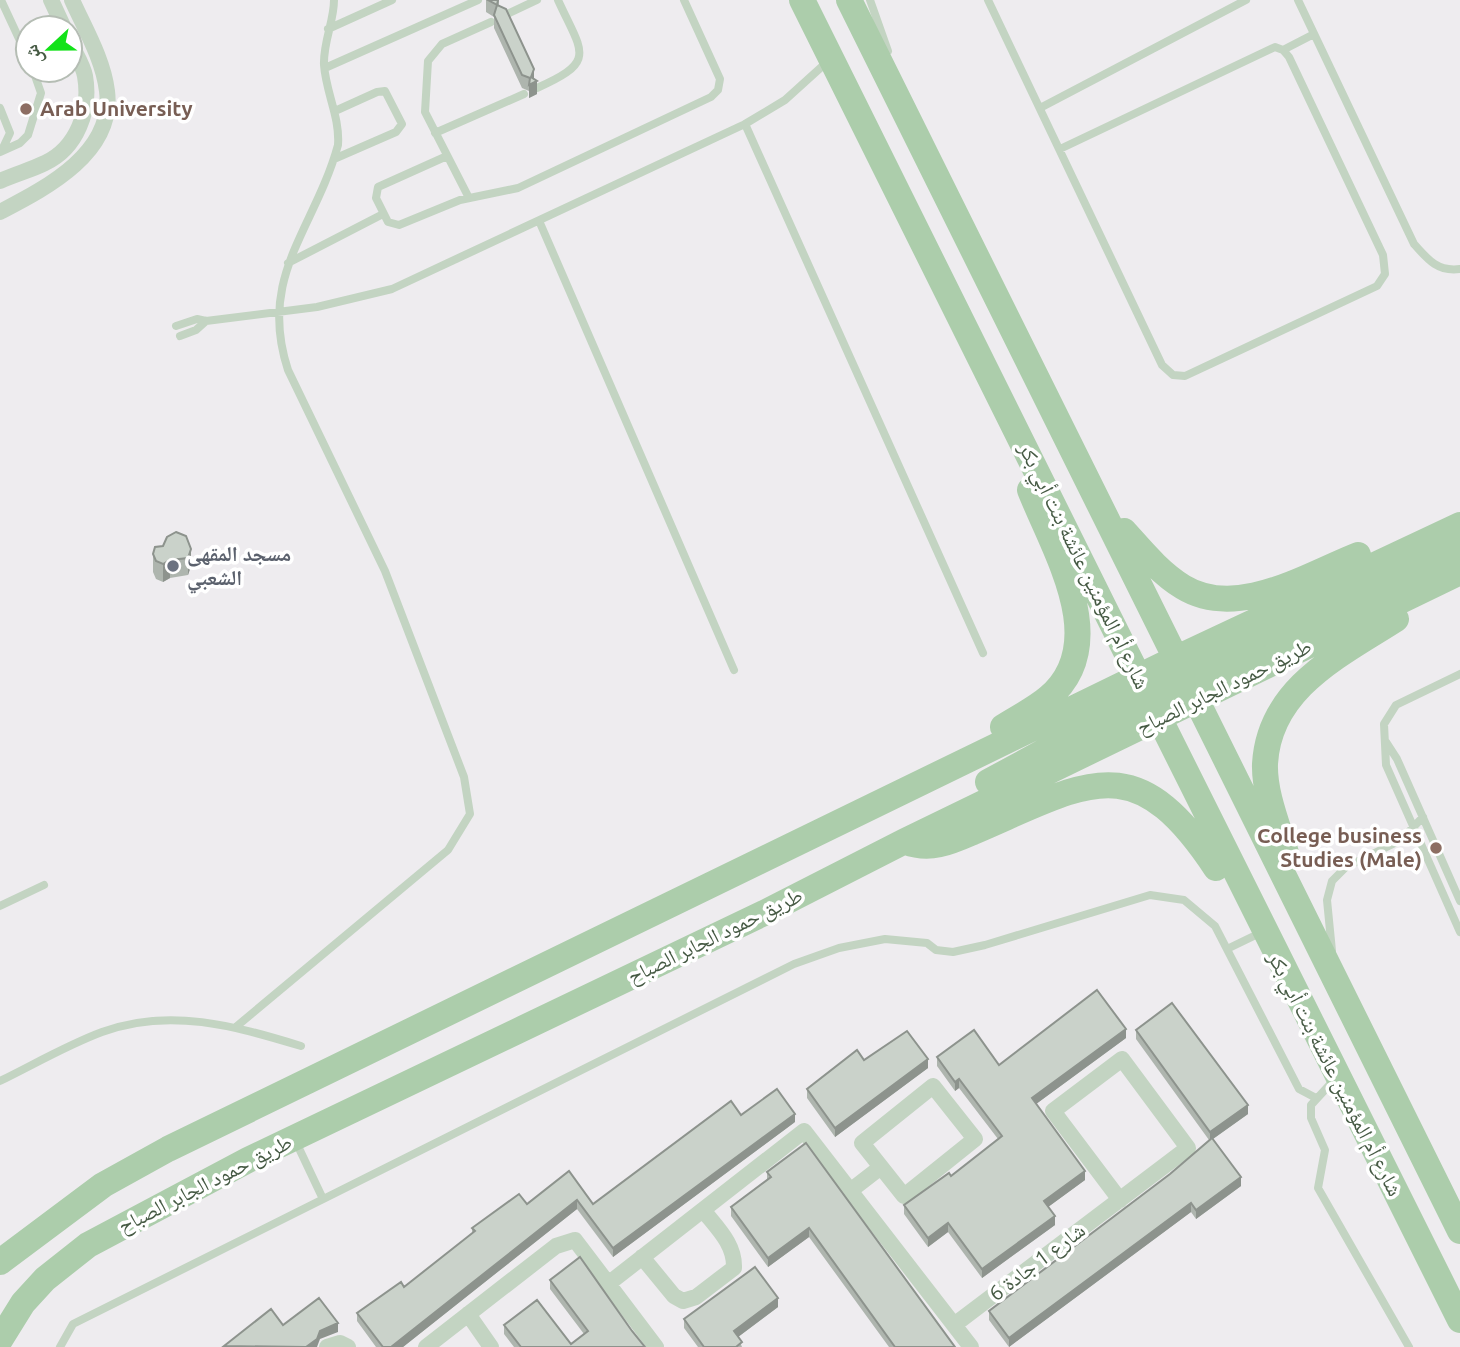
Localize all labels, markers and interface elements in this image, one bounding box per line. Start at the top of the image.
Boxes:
north arrow [14,14,84,84]
text: ش [19,42,48,69]
place label: Arab University [40,96,193,120]
marker: Arab University [18,101,34,117]
street label: شارع أم المؤمنين عائشة بنت أبي بكر [1010,438,1155,695]
place label: مسجد المقهى الشعبي [187,541,291,594]
marker: مسجد المقهى الشعبي [165,558,181,574]
street label: طريق حمود الجابر الصباح [1132,633,1316,741]
place label: College business Studies (Male) [1257,823,1422,871]
marker: College business Studies (Male) [1428,840,1444,856]
street label: طريق حمود الجابر الصباح [623,882,807,990]
street label: شارع أم المؤمنين عائشة بنت أبي بكر [1259,947,1408,1202]
street label: طريق حمود الجابر الصباح [114,1129,296,1239]
street label: شارع 1 جادة 6 [984,1217,1090,1307]

